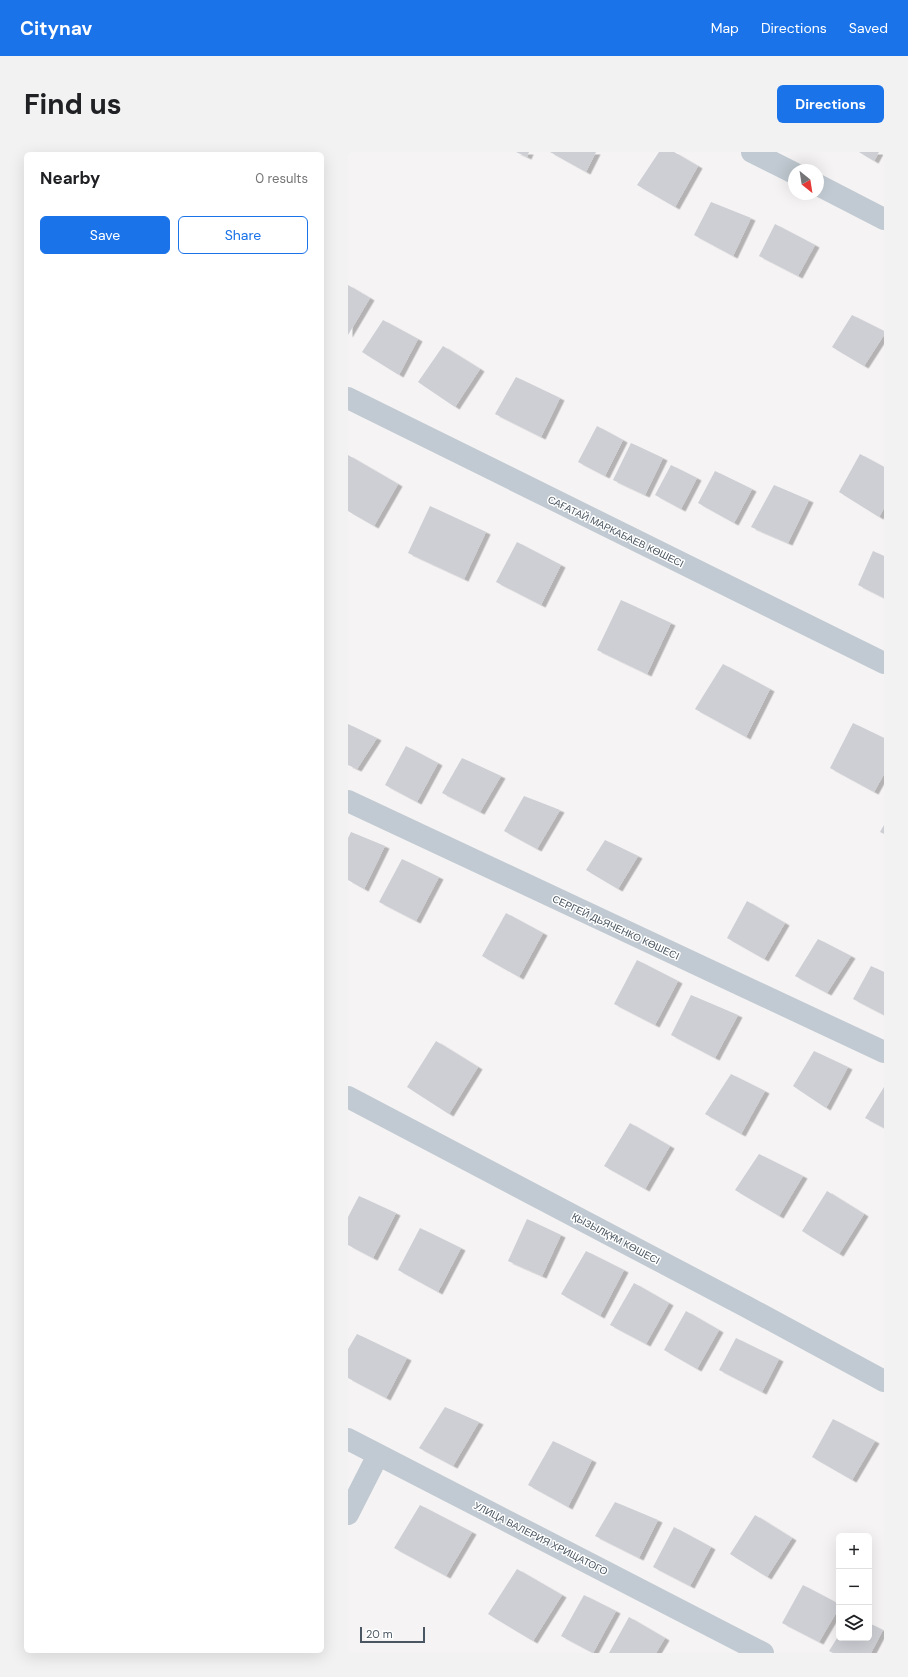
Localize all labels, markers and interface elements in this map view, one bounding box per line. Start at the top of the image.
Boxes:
text: Citynav [20,16,92,41]
text: Map [711,19,739,37]
text: Directions [761,19,827,37]
text: Saved [849,19,888,37]
button: Directions [777,85,884,123]
text: Find us [24,86,122,123]
north arrow [788,164,824,200]
text: Nearby [40,167,100,189]
text: 0 results [255,170,308,187]
button: Save [40,216,170,254]
button: Share [178,216,308,254]
street label: САҒАТАЙ МАРКАБАЕВ КӨШЕСІ [546,493,686,570]
street label: СЕРГЕЙ ДЬЯЧЕНКО КӨШЕСІ [550,892,681,963]
street label: ҚЫЗЫЛҚҰМ КӨШЕСІ [569,1210,662,1267]
street label: УЛИЦА ВАЛЕРИЯ ХРИЩАТОГО [472,1499,610,1578]
map controls [836,1533,872,1641]
button: + [836,1533,872,1569]
button: − [836,1569,872,1605]
button: layers [836,1605,872,1641]
scale bar [360,1625,425,1644]
text: 20 m [366,1627,392,1641]

